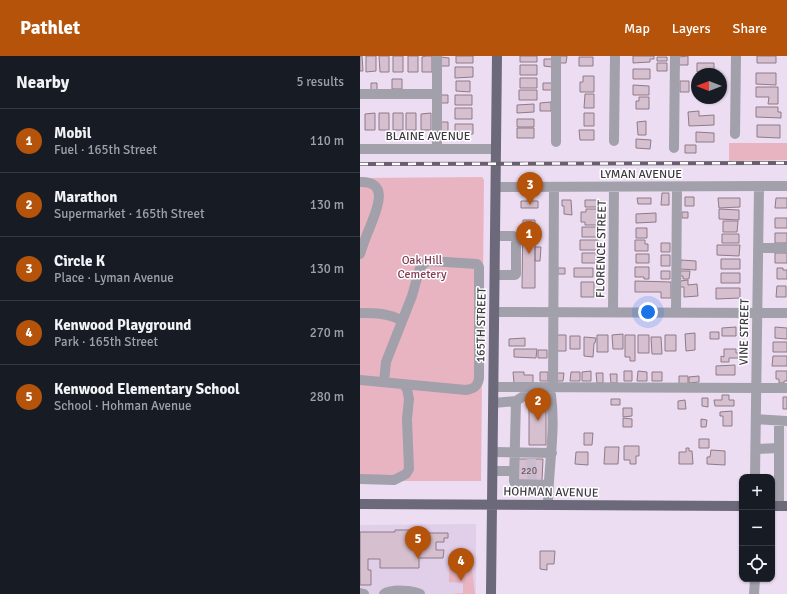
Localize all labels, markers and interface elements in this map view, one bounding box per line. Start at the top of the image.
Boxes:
text: Pathlet [20,16,80,40]
text: Map [624,20,650,37]
text: Layers [672,20,711,37]
text: Share [733,20,767,37]
north arrow [691,68,727,104]
text: Nearby [16,72,69,93]
text: 5 results [296,74,344,90]
text: Mobil [54,124,92,142]
street label: BLAINE AVENUE [385,129,471,144]
text: 1 [25,133,33,149]
text: 110 m [310,133,344,149]
text: Fuel · 165th Street [54,142,157,158]
street label: LYMAN AVENUE [600,167,682,182]
pin: 3 [517,172,543,205]
text: Marathon [54,188,117,206]
text: 2 [25,197,33,213]
text: 130 m [310,197,344,213]
street label: FLORENCE STREET [593,200,610,298]
text: Supermarket · 165th Street [54,206,205,222]
pin: 1 [516,221,542,254]
text: Circle K [54,252,105,270]
park label: Oak Hill Cemetery [397,253,447,282]
text: 3 [25,261,33,277]
text: 130 m [310,261,344,277]
text: Place · Lyman Avenue [54,270,174,286]
street label: 165TH STREET [473,287,490,363]
street label: VINE STREET [736,298,753,366]
your location [638,302,658,322]
text: Kenwood Playground [54,316,191,334]
text: 4 [25,325,33,341]
text: 270 m [310,325,344,341]
text: Park · 165th Street [54,334,158,350]
text: Kenwood Elementary School [54,380,240,398]
pin: 2 [525,388,551,421]
text: 5 [25,389,33,405]
text: 280 m [310,389,344,405]
text: School · Hohman Avenue [54,398,192,414]
house number: 220 [521,465,537,477]
map controls [739,474,775,582]
button: + [739,474,775,510]
street label: HOHMAN AVENUE [503,484,599,501]
button: − [739,510,775,546]
pin: 5 [405,526,431,559]
button: locate [739,546,775,582]
pin: 4 [448,548,474,581]

